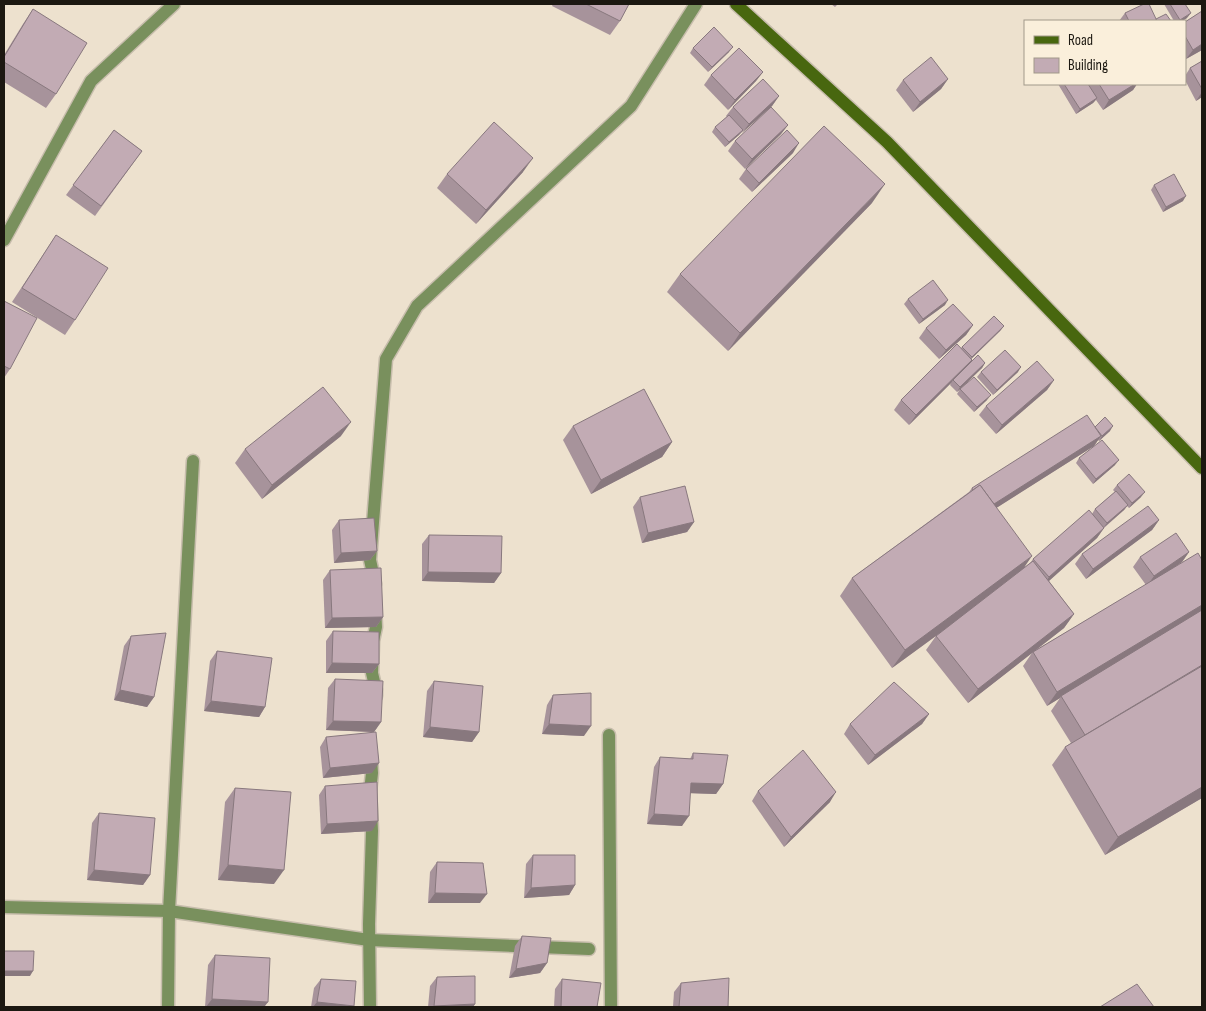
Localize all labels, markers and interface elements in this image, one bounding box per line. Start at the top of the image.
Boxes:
legend [1024,20,1186,85]
text: Road [1068,31,1093,50]
text: Building [1068,56,1108,75]

